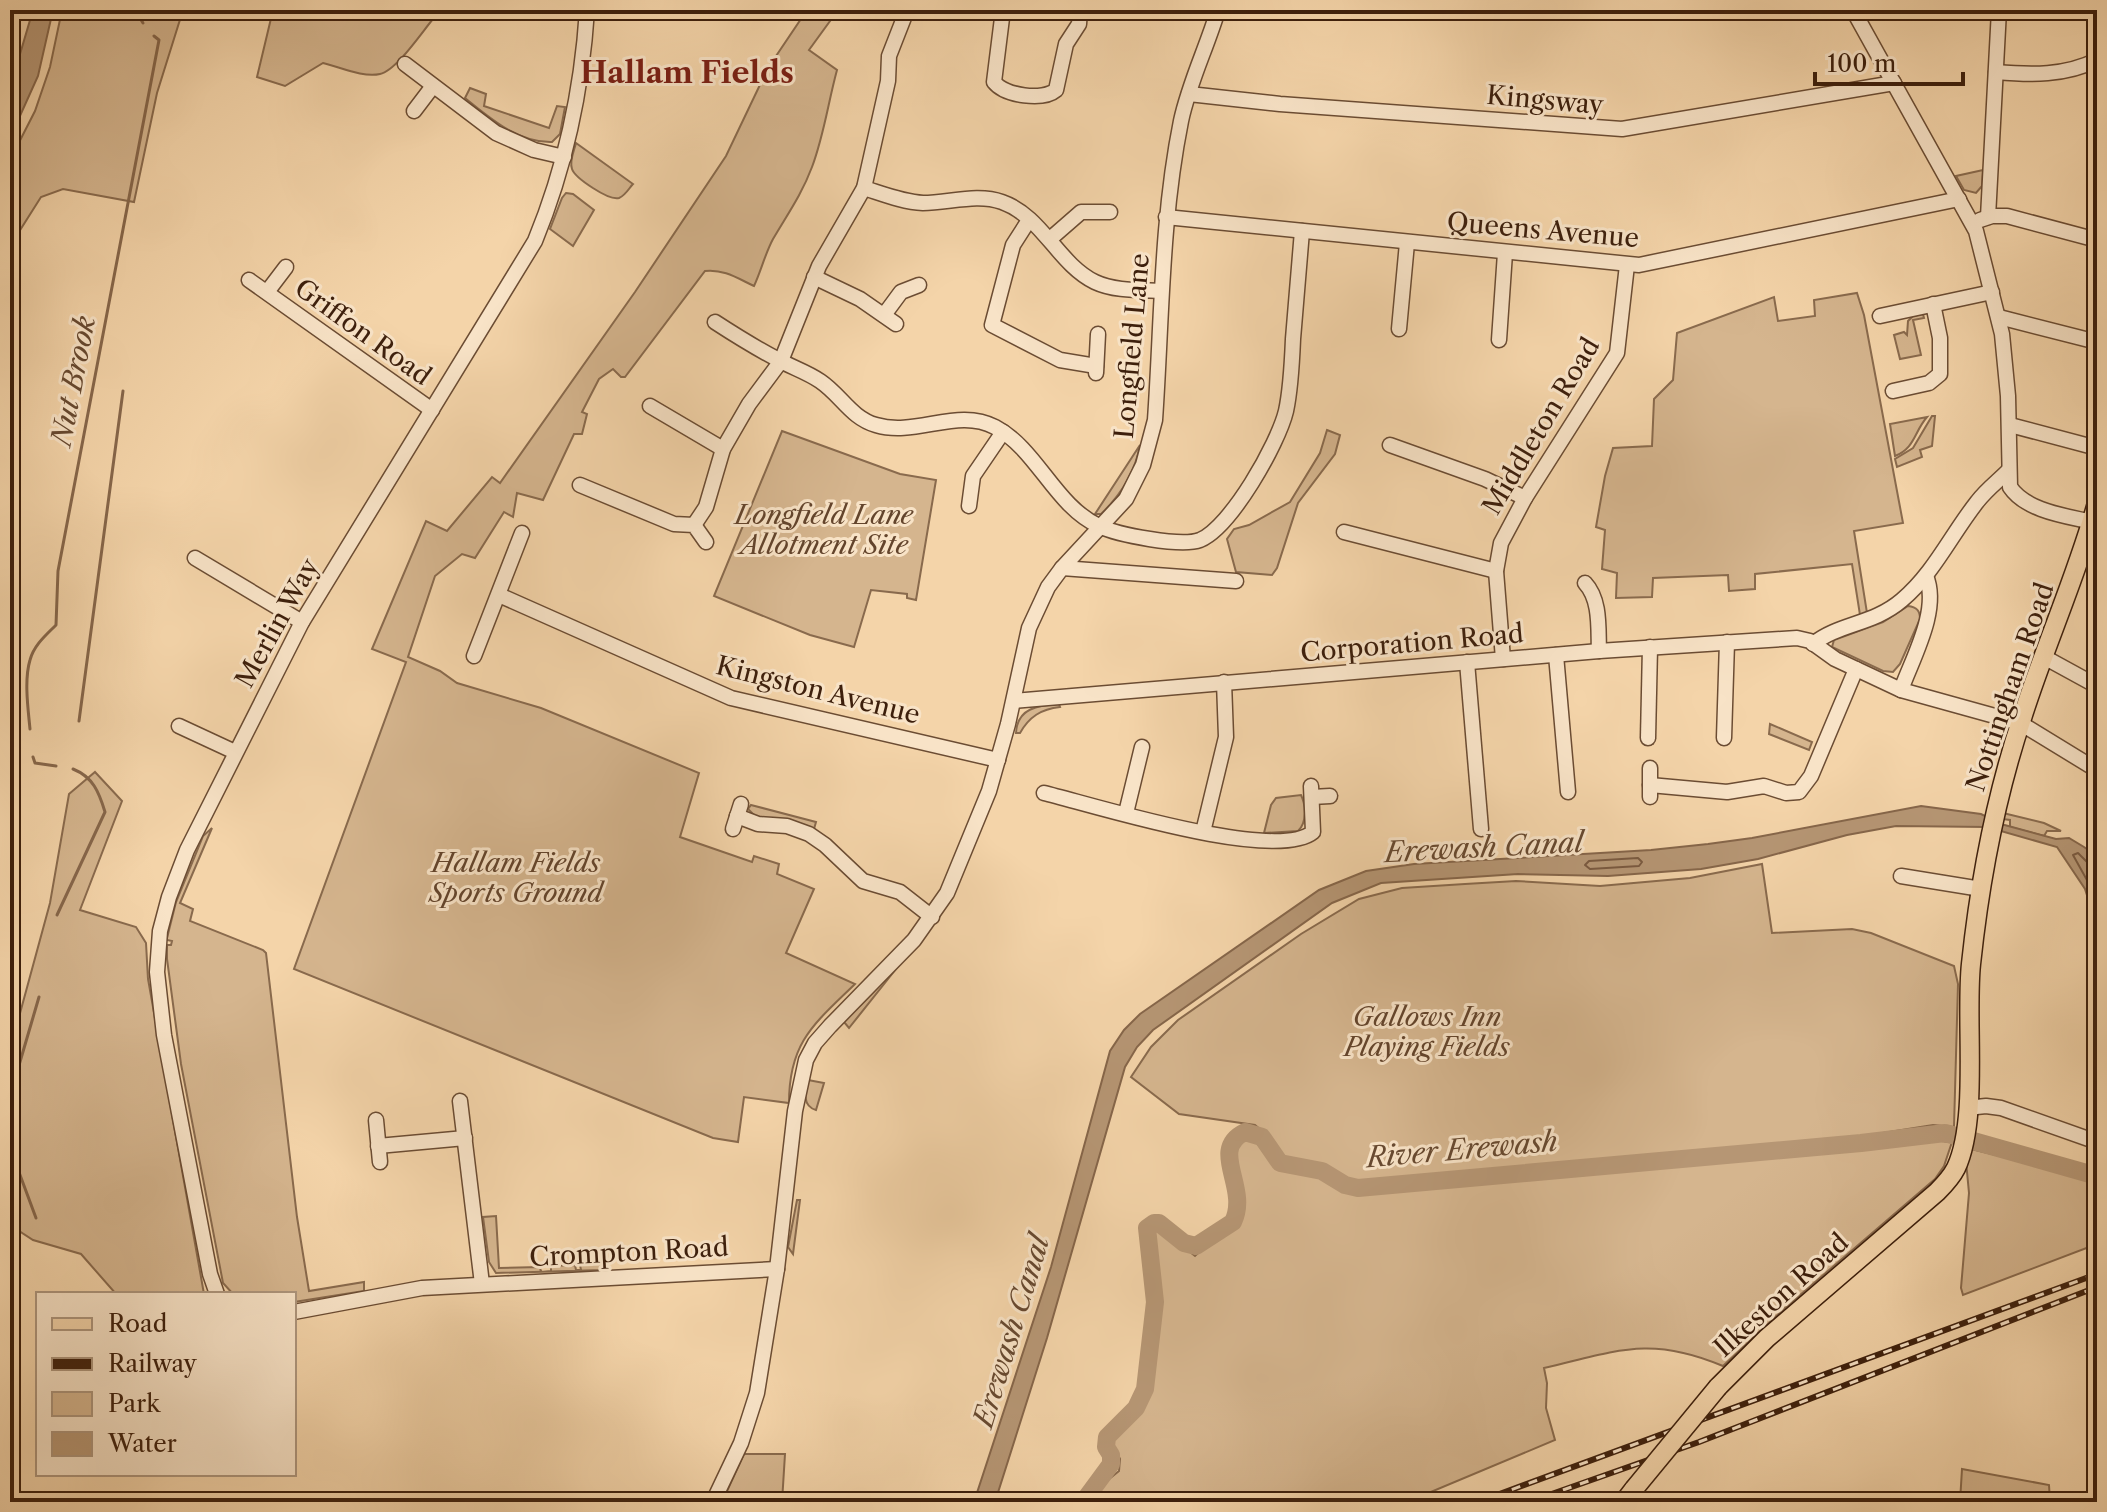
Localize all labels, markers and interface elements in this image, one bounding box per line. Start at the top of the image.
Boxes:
scale bar [1815,36,1963,86]
text: 100 m [1827,49,1896,78]
district label: Hallam Fields [580,54,794,91]
street label: Kingsway [1485,79,1605,121]
street label: Queens Avenue [1446,206,1640,254]
street label: Longfield Lane [1108,252,1156,440]
street label: Griffon Road [289,272,438,392]
water label: Nut Brook [43,313,102,451]
street label: Middleton Road [1476,332,1606,520]
park label: Longfield Lane Allotment Site [733,499,915,561]
street label: Merlin Way [228,552,326,693]
street label: Nottingham Road [1959,578,2061,795]
street label: Corporation Road [1299,617,1525,669]
street label: Kingston Avenue [713,649,923,731]
water label: Erewash Canal [1382,825,1587,869]
park label: Hallam Fields Sports Ground [427,847,605,909]
park label: Gallows Inn Playing Fields [1342,1001,1511,1063]
water label: River Erewash [1363,1124,1559,1174]
street label: Ilkeston Road [1707,1226,1855,1364]
water label: Erewash Canal [965,1228,1057,1433]
street label: Crompton Road [529,1231,730,1273]
legend [36,1292,296,1476]
text: Road [108,1309,168,1338]
text: Railway [108,1349,198,1378]
text: Park [108,1389,161,1418]
text: Water [107,1429,177,1458]

